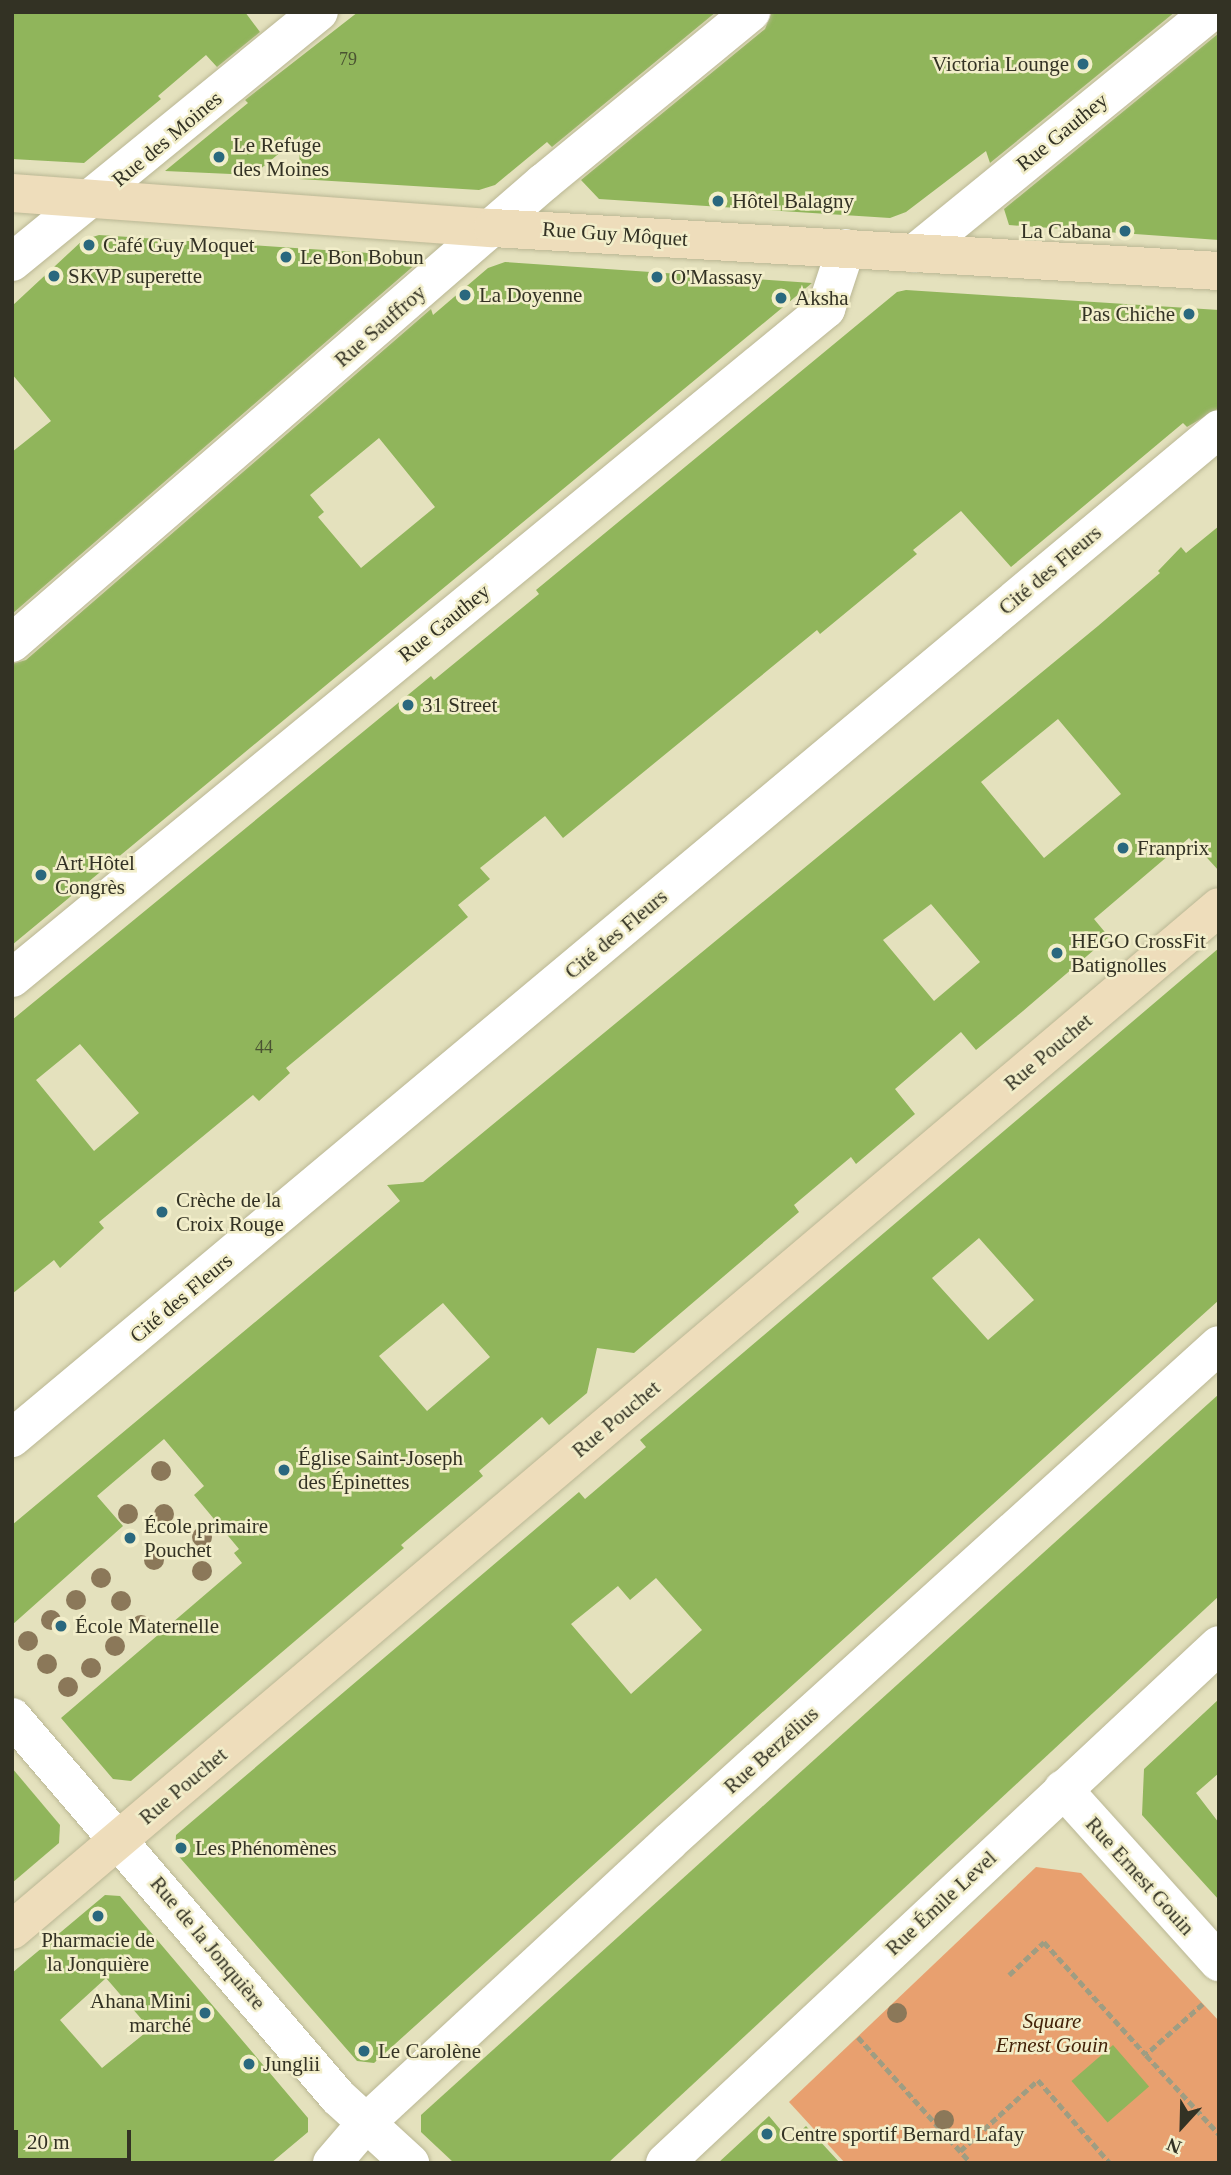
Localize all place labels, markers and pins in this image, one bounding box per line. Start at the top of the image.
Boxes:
place label: Victoria Lounge [932,51,1069,77]
marker: Victoria Lounge [1075,56,1091,72]
place label: Le Refuge des Moines [233,132,329,182]
marker: Le Refuge des Moines [211,149,227,165]
place label: Hôtel Balagny [732,188,854,214]
marker: Hôtel Balagny [710,193,726,209]
place label: La Cabana [1021,218,1111,244]
marker: La Cabana [1117,223,1133,239]
place label: Café Guy Moquet [103,232,255,258]
marker: Café Guy Moquet [81,237,97,253]
place label: Le Bon Bobun [300,244,424,270]
marker: Le Bon Bobun [278,249,294,265]
place label: SKVP superette [68,263,203,289]
place label: O'Massasy [671,264,762,290]
marker: SKVP superette [46,268,62,284]
marker: O'Massasy [649,269,665,285]
place label: La Doyenne [479,282,582,308]
place label: Aksha [795,285,849,311]
marker: La Doyenne [457,287,473,303]
marker: Aksha [773,290,789,306]
place label: Pas Chiche [1081,301,1175,327]
marker: Pas Chiche [1181,306,1197,322]
place label: 31 Street [422,692,497,718]
marker: 31 Street [400,697,416,713]
place label: Franprix [1137,835,1209,861]
marker: Franprix [1115,840,1131,856]
place label: Art Hôtel Congrès [55,850,135,900]
marker: Art Hôtel Congrès [33,867,49,883]
place label: HEGO CrossFit Batignolles [1071,928,1206,978]
marker: HEGO CrossFit Batignolles [1049,945,1065,961]
place label: Crèche de la Croix Rouge [176,1187,284,1237]
marker: Crèche de la Croix Rouge [154,1204,170,1220]
place label: Église Saint-Joseph des Épinettes [298,1445,463,1495]
marker: Église Saint-Joseph des Épinettes [276,1462,292,1478]
place label: École primaire Pouchet [144,1513,268,1563]
marker: École primaire Pouchet [122,1530,138,1546]
place label: École Maternelle [75,1613,219,1639]
marker: École Maternelle [53,1618,69,1634]
place label: Les Phénomènes [195,1835,337,1861]
marker: Les Phénomènes [173,1840,189,1856]
marker: Pharmacie de la Jonquière [90,1908,106,1924]
place label: Pharmacie de la Jonquière [41,1927,155,1977]
place label: Ahana Mini marché [90,1988,191,2038]
marker: Ahana Mini marché [197,2005,213,2021]
place label: Le Carolène [378,2038,481,2064]
marker: Le Carolène [356,2043,372,2059]
place label: Junglii [263,2051,320,2077]
marker: Junglii [241,2056,257,2072]
place label: Centre sportif Bernard Lafay [781,2121,1024,2147]
marker: Centre sportif Bernard Lafay [759,2126,775,2142]

